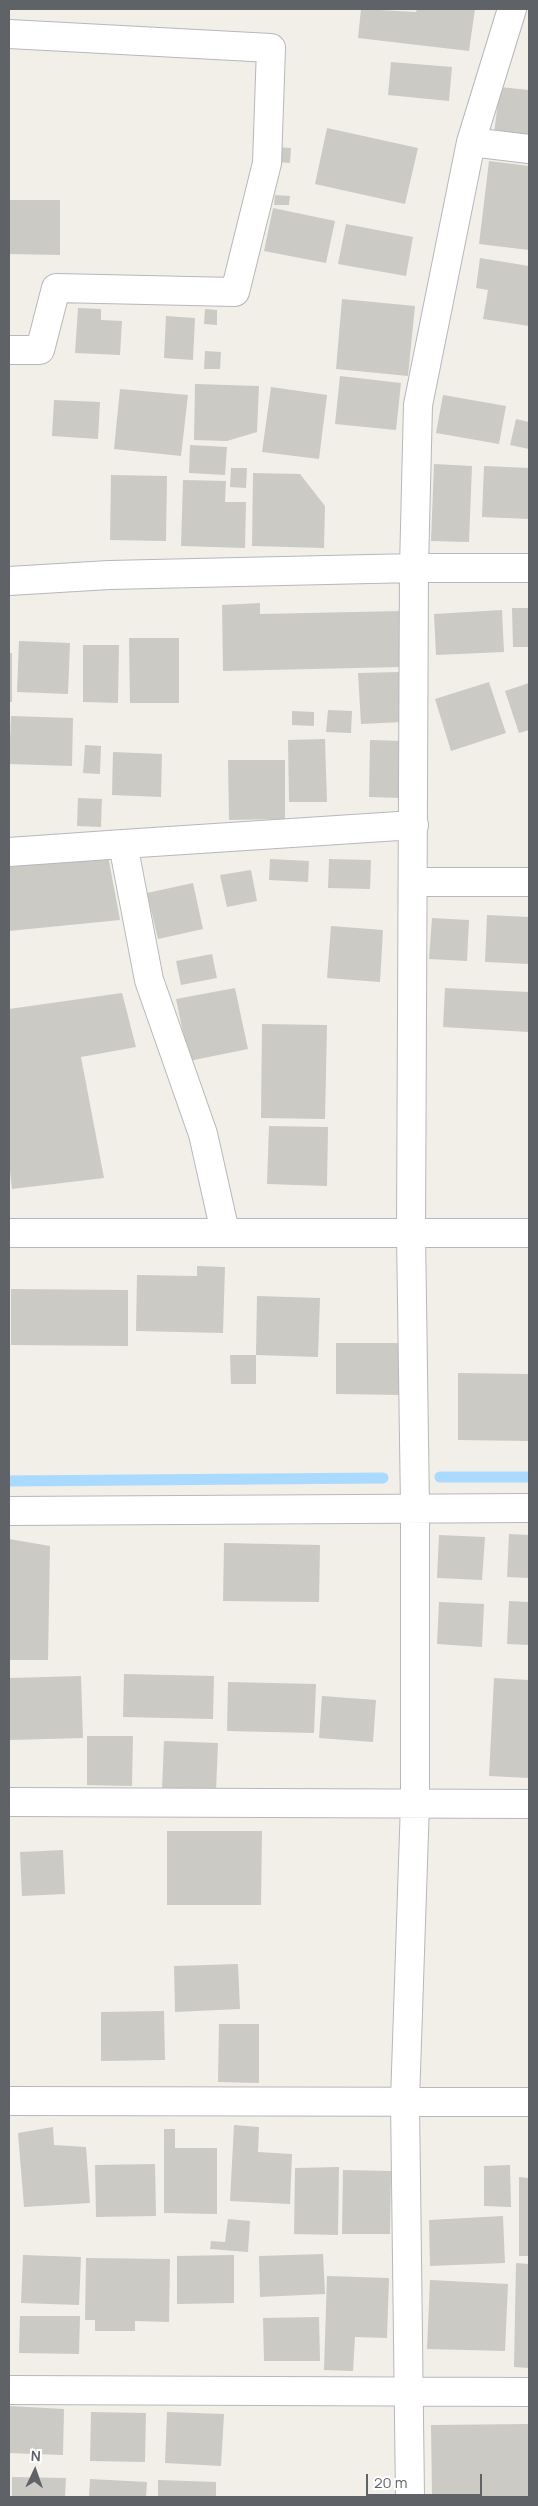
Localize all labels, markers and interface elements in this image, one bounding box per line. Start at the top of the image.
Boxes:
north arrow [10,2446,60,2496]
text: N [30,2446,41,2465]
scale bar [368,2464,484,2496]
text: 20 m [374,2472,407,2493]

